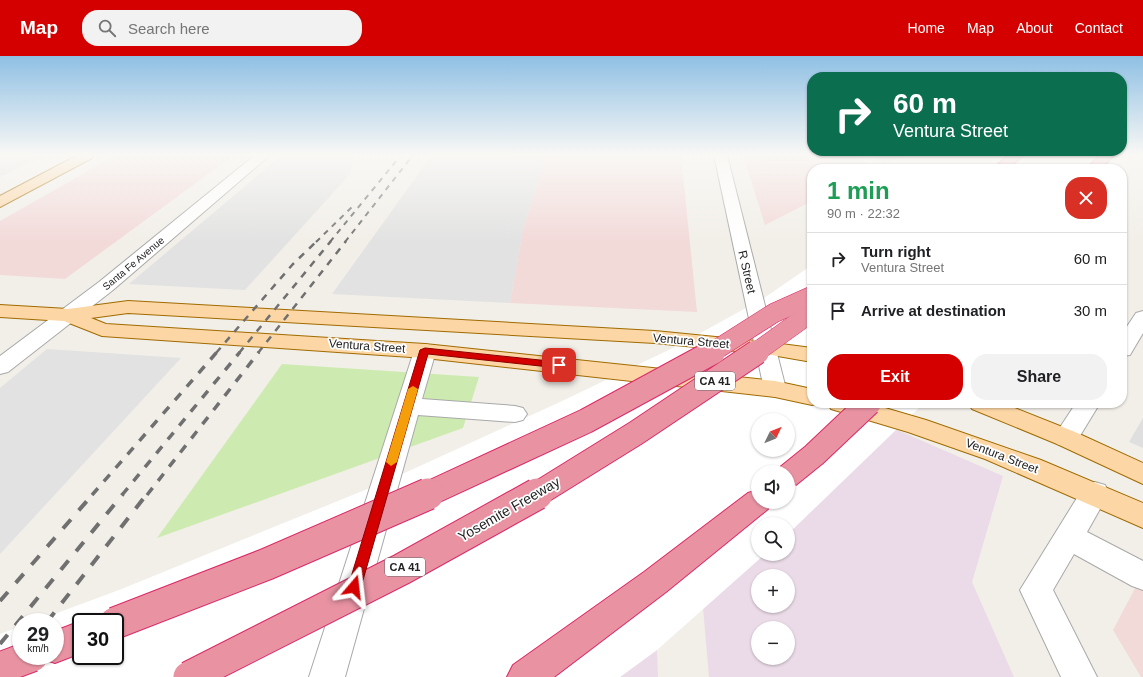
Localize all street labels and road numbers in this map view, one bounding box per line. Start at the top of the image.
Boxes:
street label: Santa Fe Avenue [100,234,167,292]
street label: R Street [735,249,759,296]
street label: Ventura Street [652,331,730,351]
street label: Ventura Street [328,336,406,356]
road number: CA 41 [695,372,735,390]
street label: Ventura Street [964,436,1041,477]
street label: Yosemite Freeway [455,473,563,545]
road number: CA 41 [385,558,425,576]

